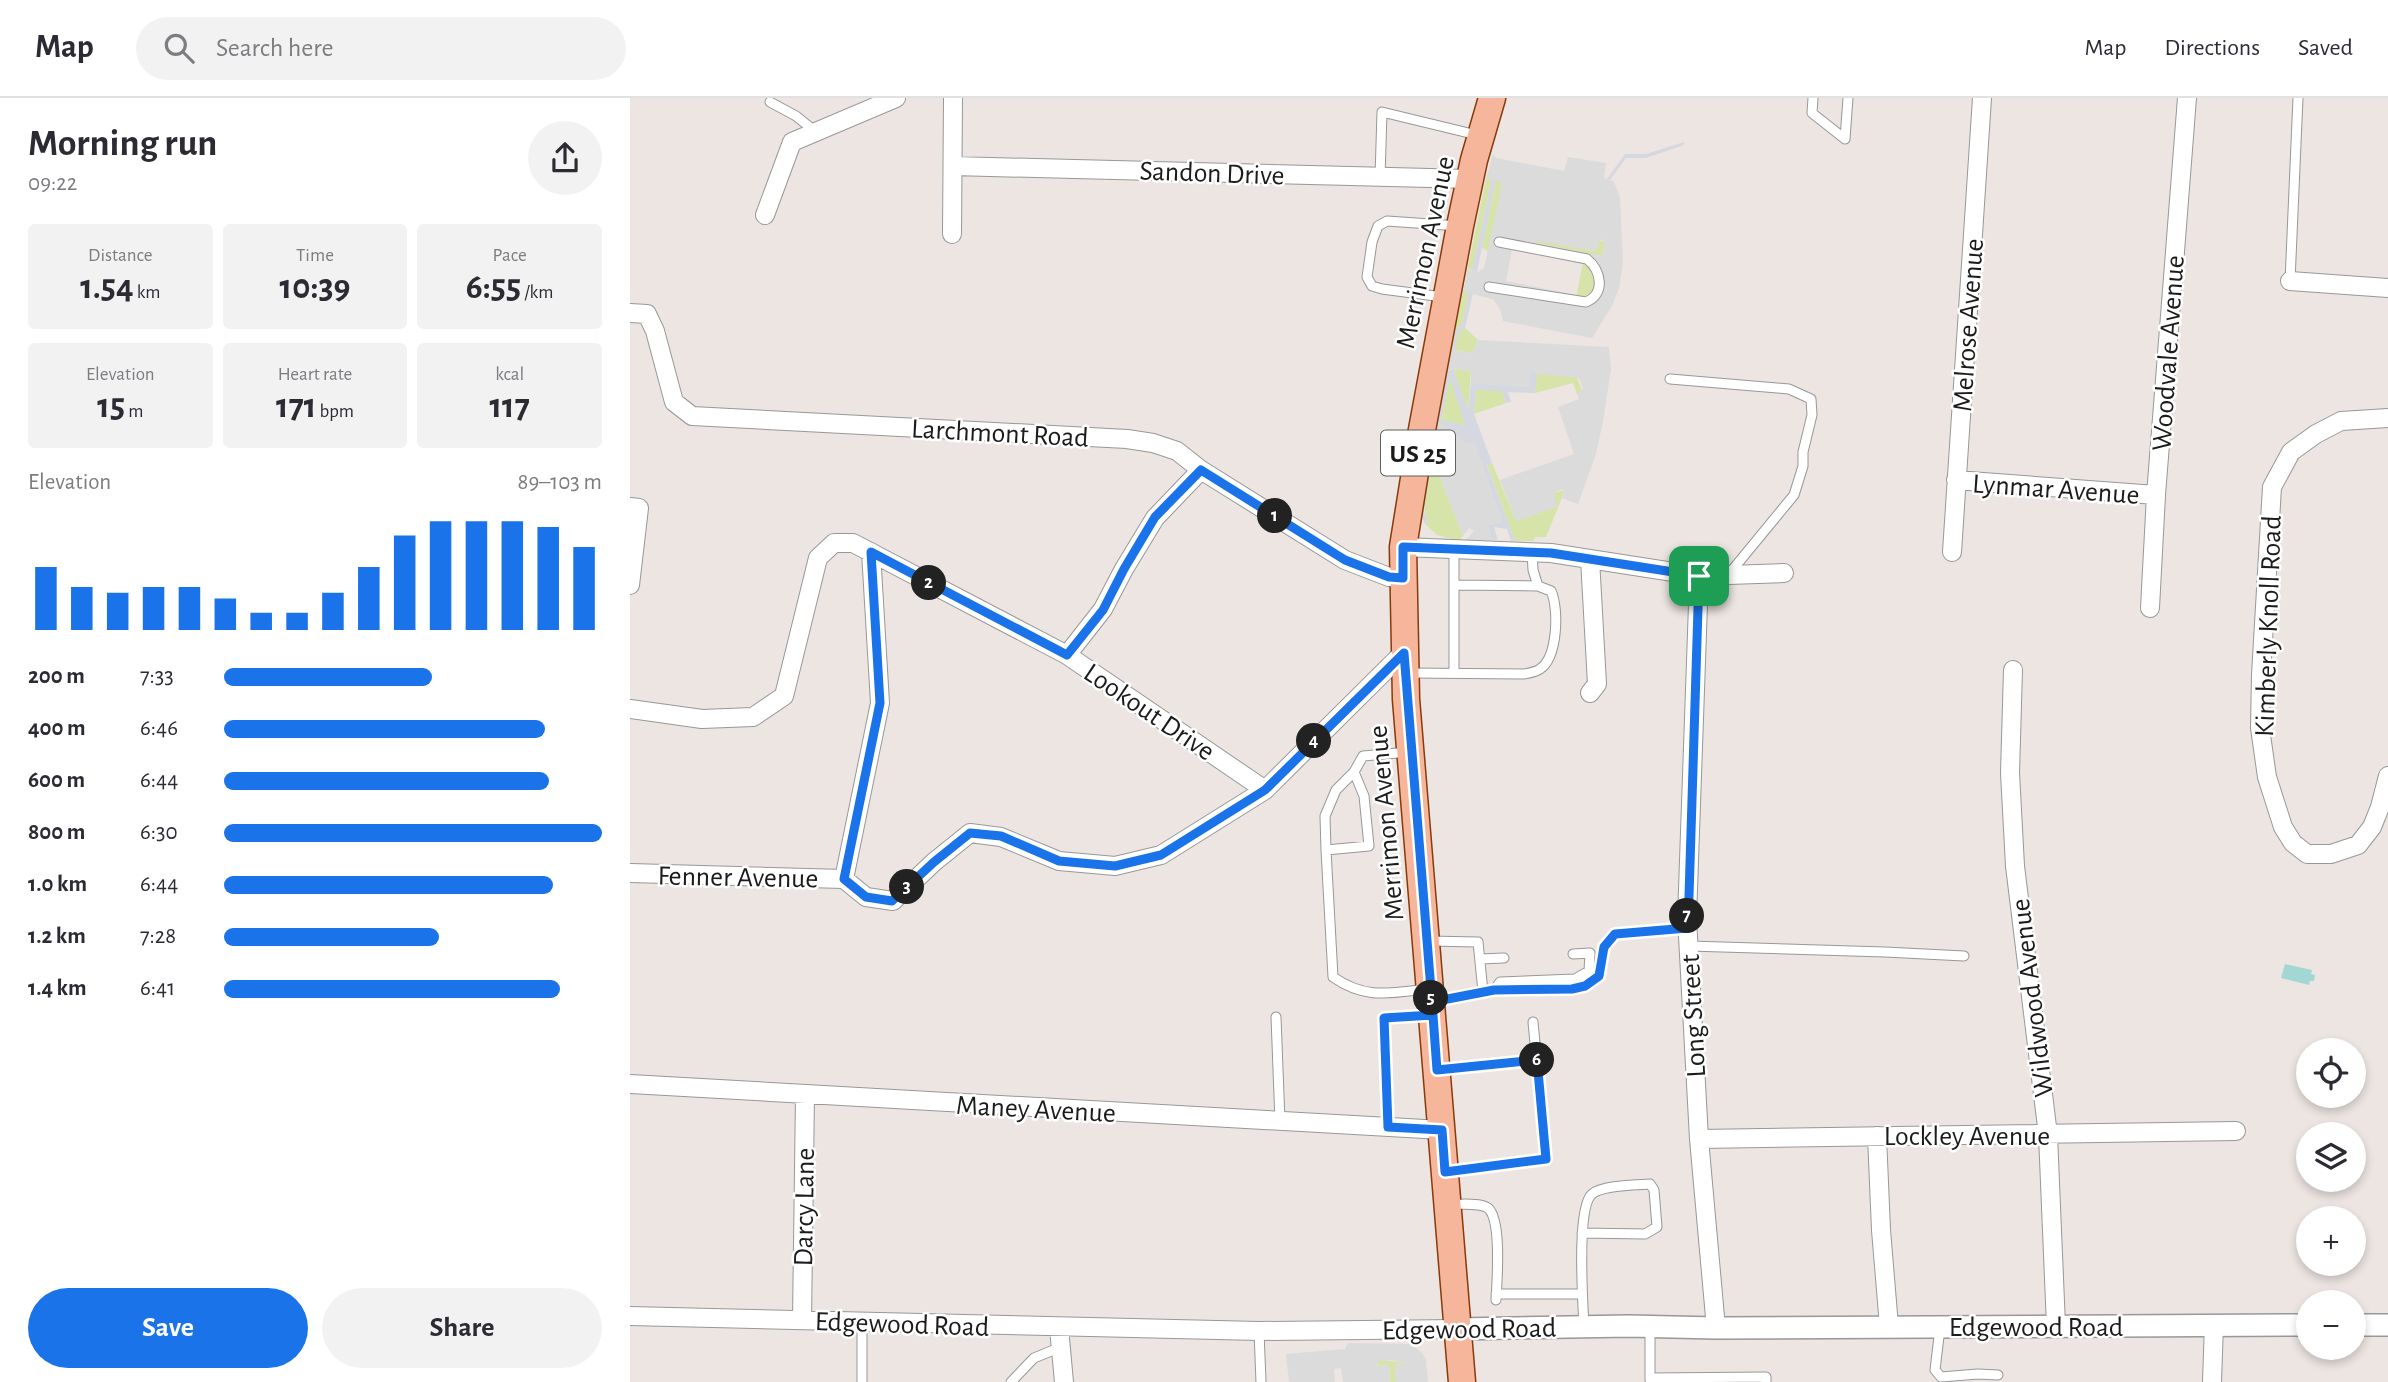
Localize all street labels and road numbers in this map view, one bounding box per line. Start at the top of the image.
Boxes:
street label: Merrimon Avenue [1392,154,1460,351]
street label: Sandon Drive [1139,157,1285,191]
street label: Melrose Avenue [1949,238,1989,413]
street label: Woodvale Avenue [2148,254,2190,452]
street label: Larchmont Road [910,415,1089,453]
road number: US 25 [1381,430,1455,476]
street label: Lynmar Avenue [1971,470,2140,510]
street label: Kimberly Knoll Road [2251,515,2287,737]
street label: Lookout Drive [1078,659,1219,766]
street label: Merrimon Avenue [1365,724,1409,922]
street label: Fenner Avenue [657,863,819,893]
street label: Wildwood Avenue [2007,897,2059,1099]
street label: Long Street [1677,954,1711,1078]
street label: Maney Avenue [955,1092,1117,1128]
street label: Lockley Avenue [1884,1123,2050,1151]
street label: Darcy Lane [790,1147,820,1267]
street label: Edgewood Road [814,1308,990,1342]
street label: Edgewood Road [1381,1314,1557,1346]
street label: Edgewood Road [1949,1314,2123,1342]

